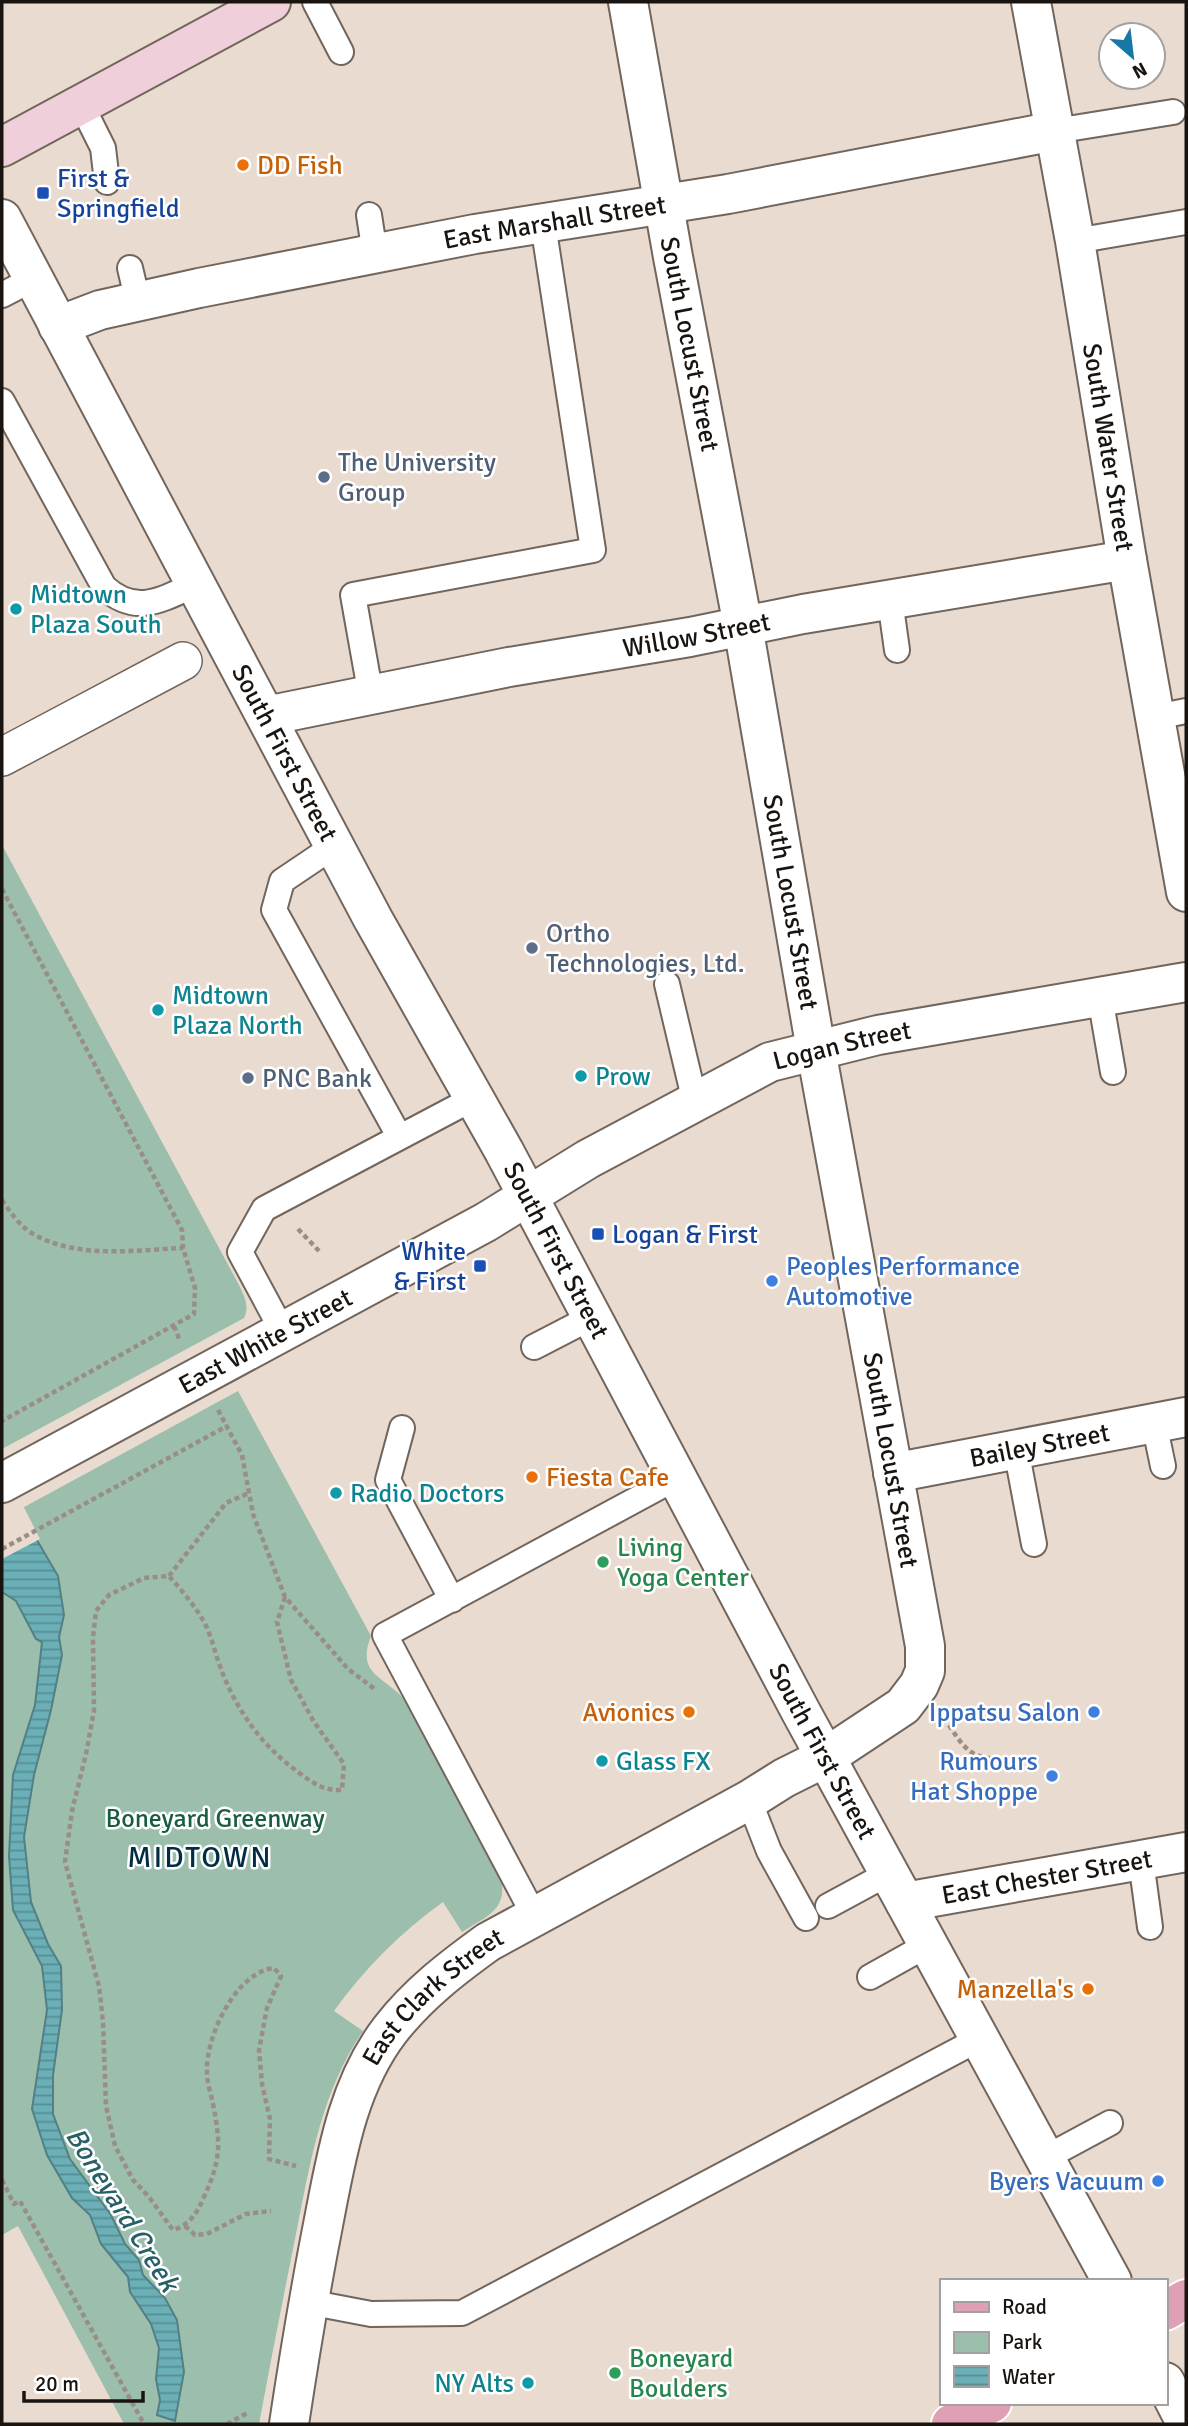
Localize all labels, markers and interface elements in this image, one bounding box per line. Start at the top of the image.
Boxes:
north arrow [1097,21,1167,91]
text: N [1128,56,1151,84]
place label: DD Fish [257,150,343,182]
marker: DD Fish [235,157,251,173]
place label: First & Springfield [57,163,180,225]
marker: First & Springfield [35,185,51,201]
street label: East Marshall Street [441,189,668,257]
street label: South Locust Street [653,234,726,454]
street label: South Water Street [1075,341,1140,554]
place label: The University Group [338,447,496,509]
marker: The University Group [316,469,332,485]
place label: Midtown Plaza South [30,579,162,641]
marker: Midtown Plaza South [8,601,24,617]
street label: Willow Street [620,606,773,665]
street label: South First Street [224,659,344,847]
street label: South Locust Street [755,792,825,1012]
place label: Ortho Technologies, Ltd. [546,918,745,980]
marker: Ortho Technologies, Ltd. [524,940,540,956]
place label: Midtown Plaza North [172,980,303,1042]
marker: Midtown Plaza North [150,1002,166,1018]
street label: Logan Street [770,1015,914,1078]
place label: Prow [595,1061,651,1093]
place label: PNC Bank [262,1063,372,1095]
marker: Prow [573,1068,589,1084]
marker: PNC Bank [240,1070,256,1086]
street label: South First Street [496,1157,616,1345]
place label: Logan & First [612,1219,758,1251]
marker: Logan & First [590,1226,606,1242]
place label: White & First [393,1236,466,1298]
place label: Peoples Performance Automotive [786,1251,1020,1313]
marker: White & First [472,1258,488,1274]
marker: Peoples Performance Automotive [764,1273,780,1289]
street label: East White Street [173,1282,358,1402]
street label: South Locust Street [855,1350,925,1570]
street label: Bailey Street [967,1417,1112,1475]
place label: Fiesta Cafe [546,1462,669,1494]
marker: Fiesta Cafe [524,1469,540,1485]
place label: Radio Doctors [350,1478,504,1510]
marker: Radio Doctors [328,1485,344,1501]
place label: Living Yoga Center [617,1532,749,1594]
marker: Living Yoga Center [595,1554,611,1570]
street label: South First Street [761,1658,882,1845]
place label: Avionics [583,1697,675,1729]
place label: Ippatsu Salon [929,1697,1080,1729]
marker: Avionics [681,1704,697,1720]
marker: Ippatsu Salon [1086,1704,1102,1720]
place label: Glass FX [616,1746,711,1778]
place label: Rumours Hat Shoppe [910,1746,1038,1808]
marker: Glass FX [594,1753,610,1769]
marker: Rumours Hat Shoppe [1044,1768,1060,1784]
park label: Boneyard Greenway [105,1803,325,1835]
district label: MIDTOWN [127,1839,273,1876]
street label: East Chester Street [939,1843,1155,1912]
street label: East Clark Street [356,1922,509,2072]
place label: Manzella's [956,1974,1074,2006]
marker: Manzella's [1080,1981,1096,1997]
water label: Boneyard Creek [58,2121,188,2300]
place label: Byers Vacuum [989,2166,1144,2198]
marker: Byers Vacuum [1150,2173,1166,2189]
legend [940,2279,1167,2405]
text: Road [1002,2294,1047,2320]
text: Park [1002,2329,1043,2355]
place label: Boneyard Boulders [629,2343,733,2405]
scale bar [24,2360,144,2404]
text: Water [1002,2364,1055,2390]
marker: Boneyard Boulders [607,2365,623,2381]
place label: NY Alts [434,2368,514,2400]
text: 20 m [35,2371,79,2397]
marker: NY Alts [520,2375,536,2391]

